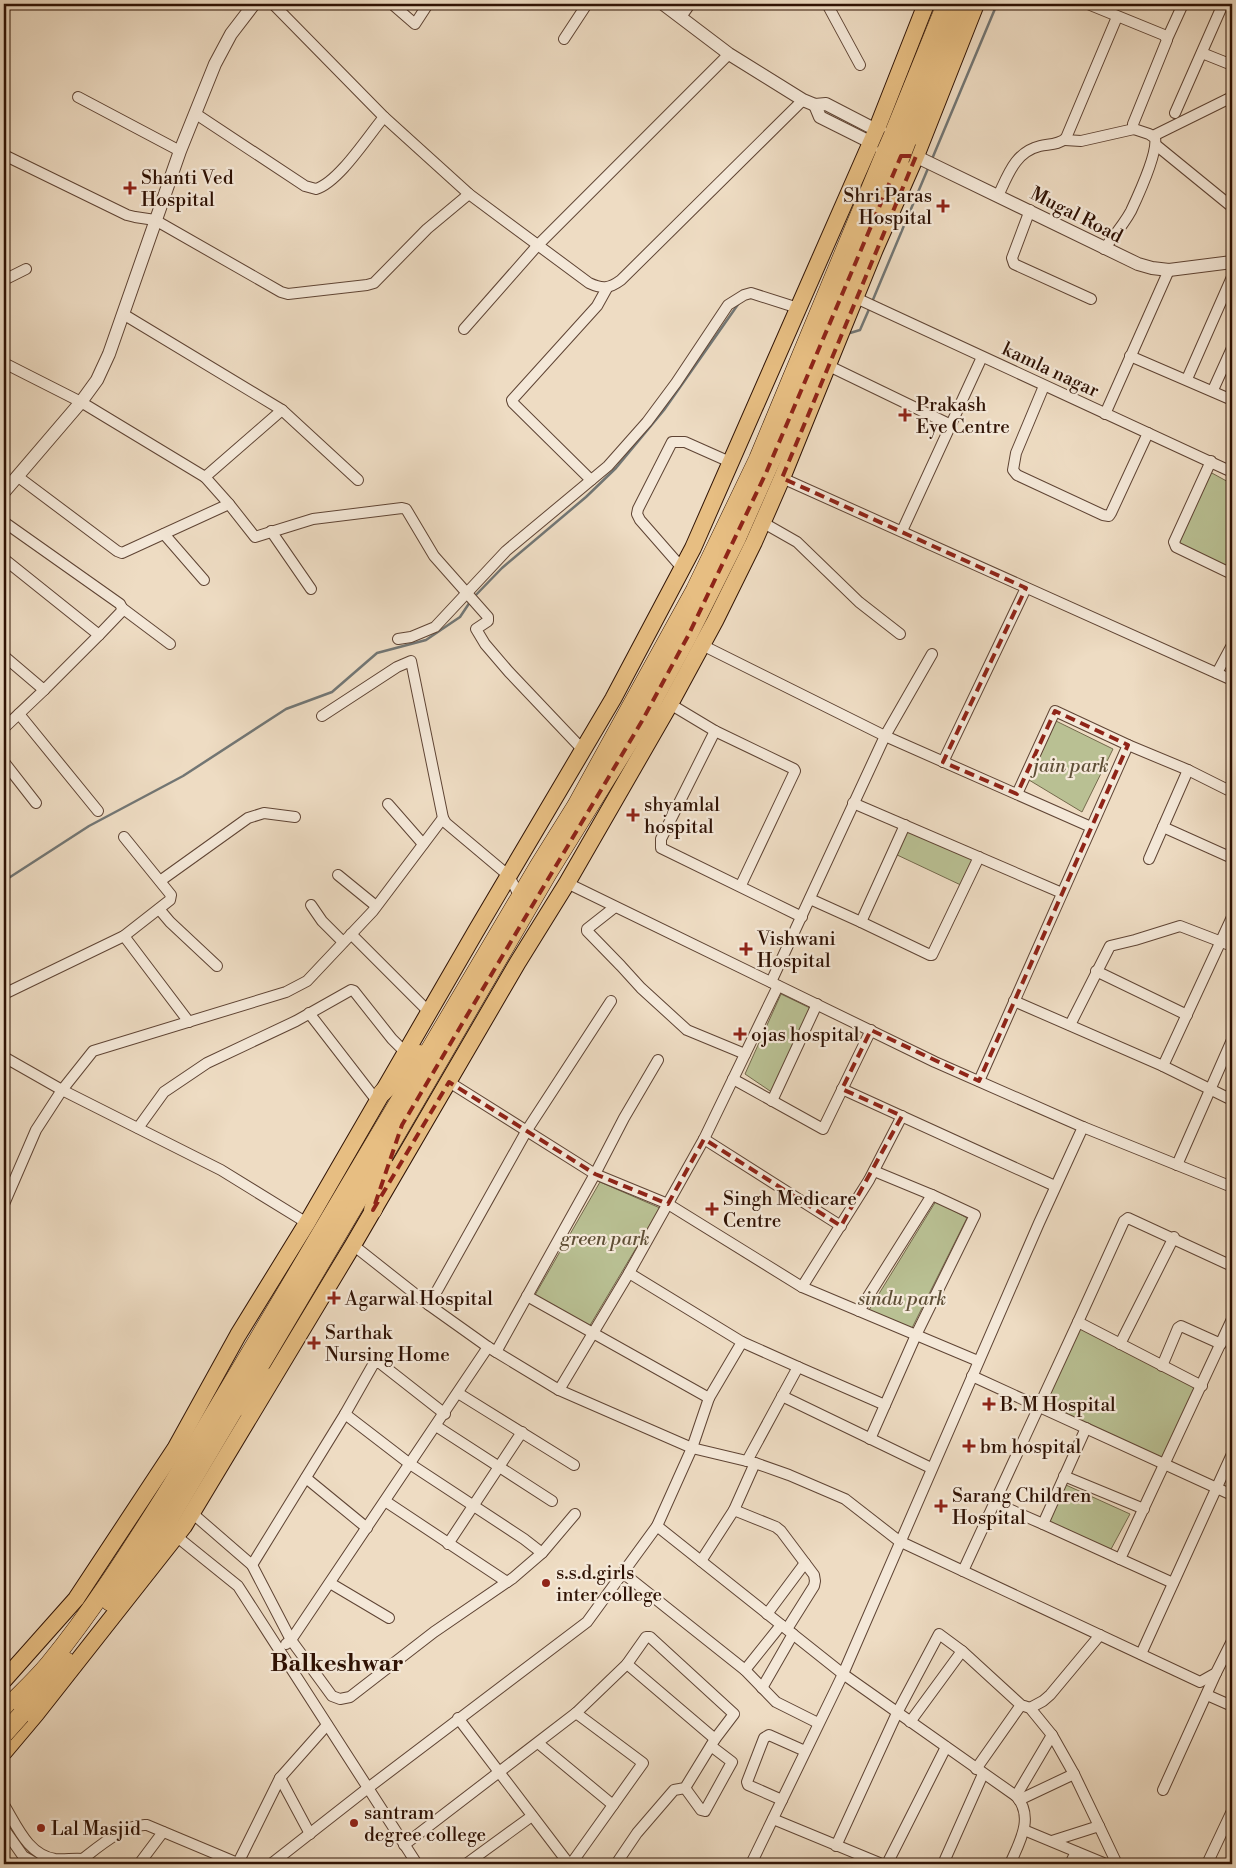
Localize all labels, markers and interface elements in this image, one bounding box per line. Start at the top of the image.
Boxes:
place label: Shanti Ved Hospital [141,166,234,212]
marker: Shanti Ved Hospital [123,181,137,195]
street label: Mugal Road [1026,181,1127,249]
place label: Shri Paras Hospital [843,184,932,230]
marker: Shri Paras Hospital [936,199,950,213]
street label: kamla nagar [998,337,1103,403]
place label: Prakash Eye Centre [916,393,1010,439]
marker: Prakash Eye Centre [898,408,912,422]
park label: jain park [1029,754,1109,778]
place label: shyamlal hospital [644,793,720,839]
marker: shyamlal hospital [626,808,640,822]
place label: Vishwani Hospital [756,927,836,973]
marker: Vishwani Hospital [739,942,753,956]
place label: ojas hospital [751,1023,860,1047]
marker: ojas hospital [733,1027,747,1041]
place label: Singh Medicare Centre [723,1187,857,1233]
marker: Singh Medicare Centre [705,1202,719,1216]
park label: green park [558,1227,650,1251]
place label: Agarwal Hospital [344,1287,493,1311]
park label: sindu park [857,1287,946,1311]
marker: Agarwal Hospital [327,1291,341,1305]
place label: Sarthak Nursing Home [325,1321,450,1367]
marker: Sarthak Nursing Home [307,1336,321,1350]
place label: B. M Hospital [999,1393,1116,1417]
marker: B. M Hospital [982,1397,996,1411]
place label: bm hospital [980,1435,1081,1459]
marker: bm hospital [962,1439,976,1453]
place label: Sarang Children Hospital [952,1484,1091,1530]
marker: Sarang Children Hospital [934,1499,948,1513]
place label: s.s.d.girls inter college [556,1561,662,1607]
marker: s.s.d.girls inter college [540,1577,552,1589]
district label: Balkeshwar [270,1649,404,1679]
place label: santram degree college [364,1801,486,1847]
place label: Lal Masjid [51,1817,141,1841]
marker: santram degree college [348,1817,360,1829]
marker: Lal Masjid [35,1822,47,1834]

